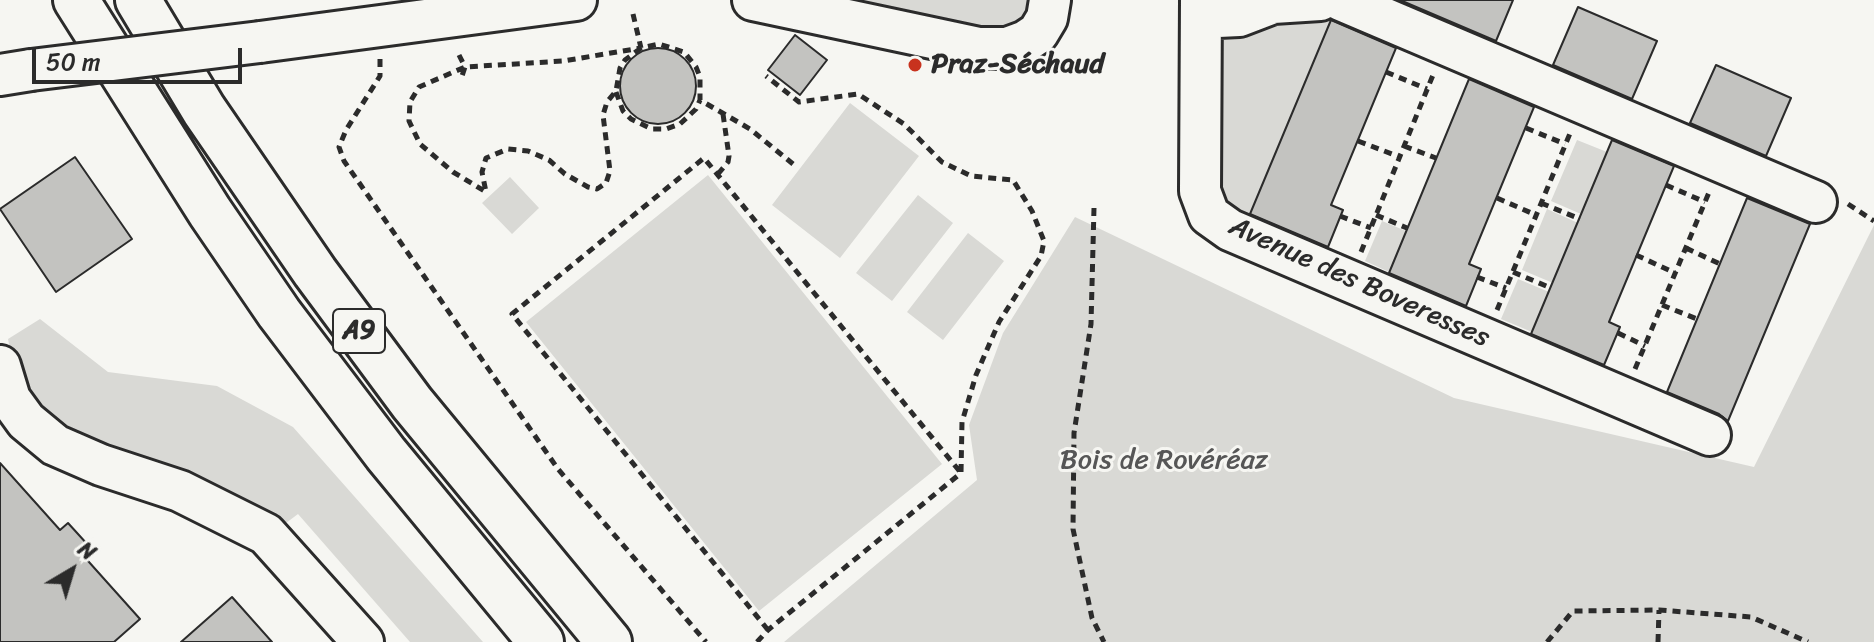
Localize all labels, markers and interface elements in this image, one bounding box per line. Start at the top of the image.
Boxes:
scale bar [36,32,246,82]
text: 50 m [46,41,101,83]
place label: Praz-Séchaud [931,48,1104,82]
marker: Praz-Séchaud [906,56,924,74]
street label: Avenue des Boveresses [1223,210,1495,356]
road number: A9 [333,309,385,353]
park label: Bois de Rovéréaz [1060,444,1268,478]
north arrow [32,530,112,610]
text: N [69,531,105,571]

